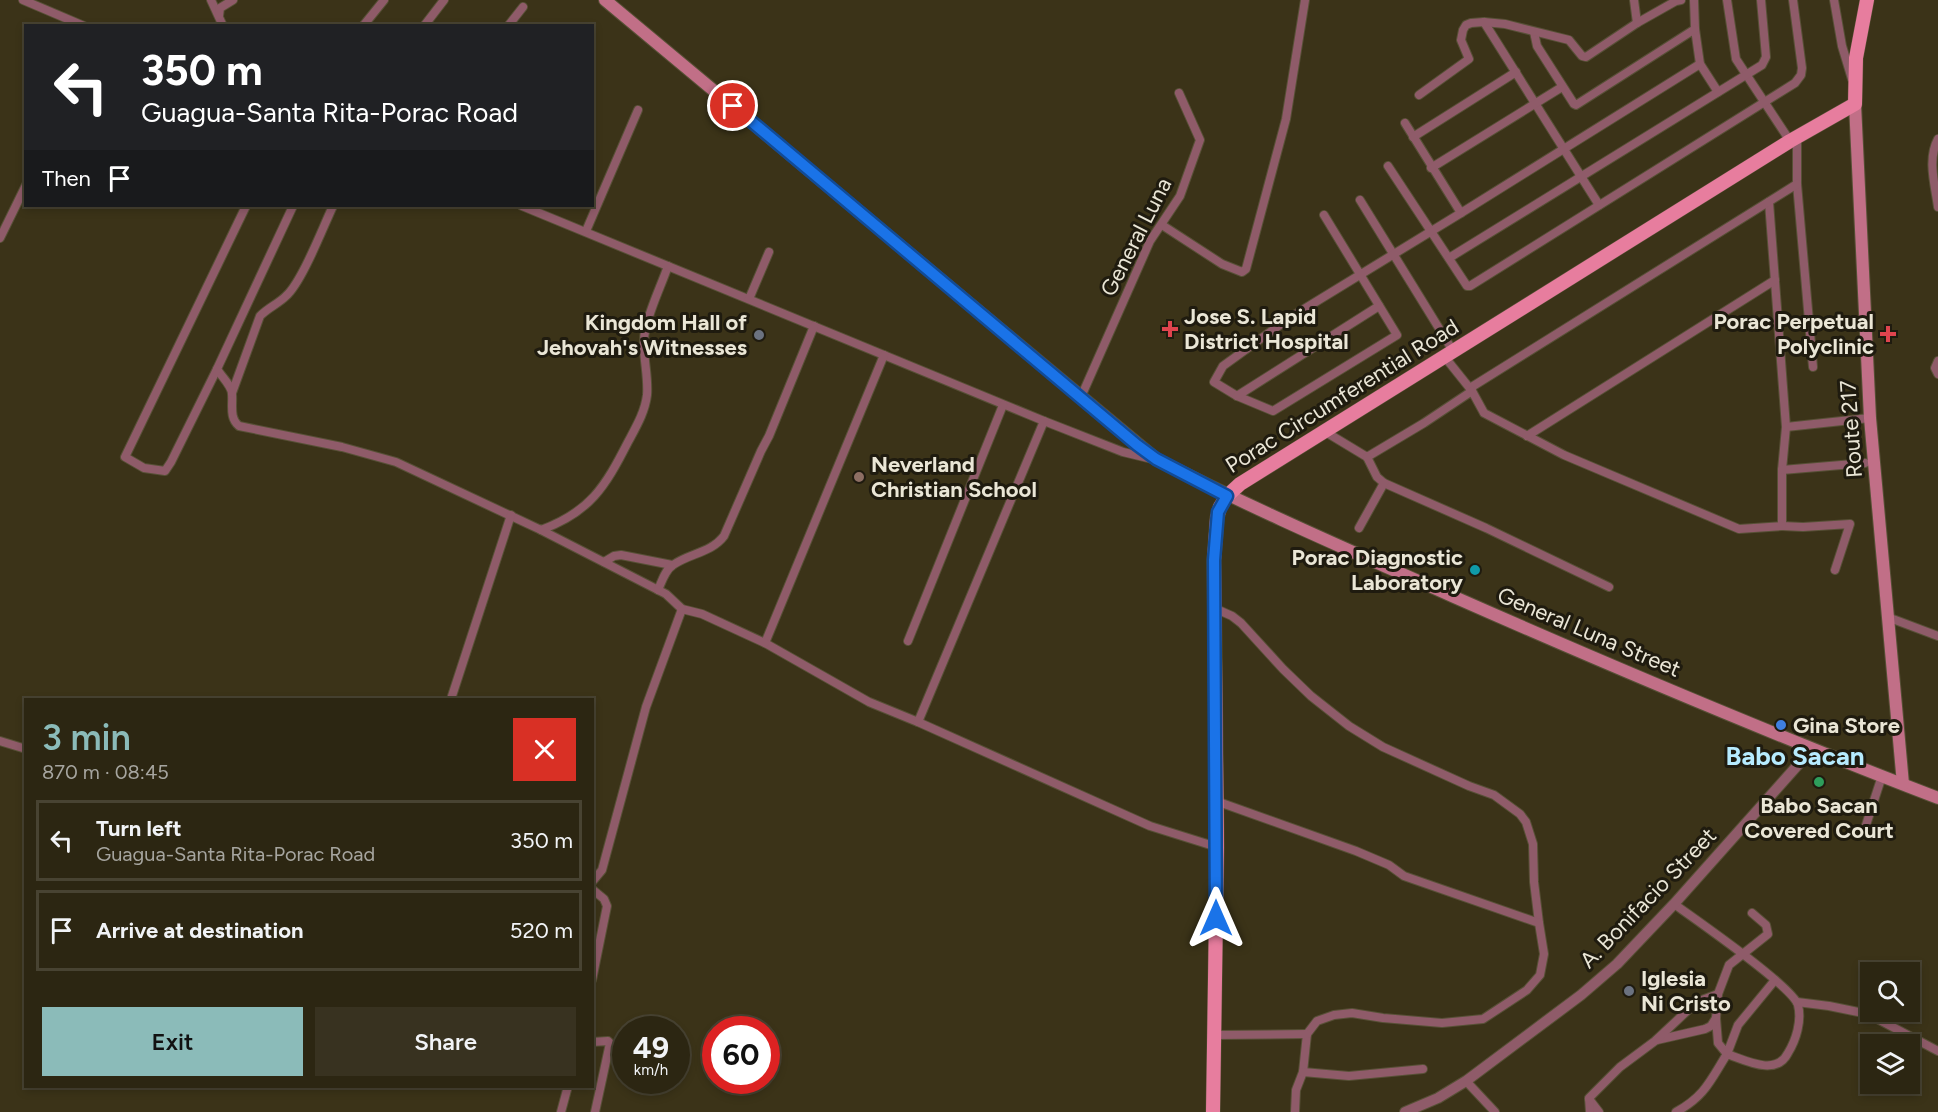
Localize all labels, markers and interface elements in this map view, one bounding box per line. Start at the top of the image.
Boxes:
text: 350 m [141,45,263,96]
icon: left [42,48,120,126]
pin [707,80,758,131]
icon: arrive [716,89,749,122]
text: Guagua-Santa Rita-Porac Road [141,96,518,129]
icon: arrive [103,162,136,195]
text: Then [42,165,91,192]
street label: General Luna [1095,173,1177,301]
place label: Jose S. Lapid District Hospital [1184,303,1349,355]
place label: Porac Perpetual Polyclinic [1713,308,1874,360]
place label: Kingdom Hall of Jehovah's Witnesses [537,309,747,361]
street label: Porac Circumferential Road [1220,313,1464,479]
marker: Jose S. Lapid District Hospital [1161,320,1179,338]
marker: Porac Perpetual Polyclinic [1879,325,1897,343]
marker: Kingdom Hall of Jehovah's Witnesses [752,328,766,342]
street label: Route 217 [1834,379,1868,479]
place label: Neverland Christian School [871,451,1037,503]
marker: Neverland Christian School [852,470,866,484]
place label: Porac Diagnostic Laboratory [1292,544,1463,596]
marker: Porac Diagnostic Laboratory [1468,563,1482,577]
street label: General Luna Street [1493,581,1685,683]
place label: Gina Store [1793,712,1900,739]
text: 3 min [42,716,131,759]
button: close [513,718,576,781]
marker: Gina Store [1774,718,1788,732]
district label: Babo Sacan [1725,740,1865,772]
text: 870 m · 08:45 [42,760,169,784]
marker: Babo Sacan Covered Court [1812,775,1826,789]
place label: Babo Sacan Covered Court [1744,792,1894,844]
text: Turn left [96,815,182,842]
street label: A. Bonifacio Street [1574,822,1722,974]
icon: left [45,824,78,857]
text: 350 m [510,827,573,854]
text: Guagua-Santa Rita-Porac Road [96,842,375,866]
position arrow [1184,886,1248,950]
icon: arrive [45,914,78,947]
text: Arrive at destination [96,917,304,944]
text: 520 m [510,917,573,944]
map controls [1860,962,1920,1094]
button: search [1860,962,1920,1022]
place label: Iglesia Ni Cristo [1641,965,1731,1017]
marker: Iglesia Ni Cristo [1622,984,1636,998]
button: Exit [42,1007,303,1076]
button: Share [315,1007,576,1076]
speed limit sign: 60 [702,1016,780,1094]
text: 49 [633,1029,669,1066]
button: layers [1860,1034,1920,1094]
text: km/h [634,1061,668,1079]

